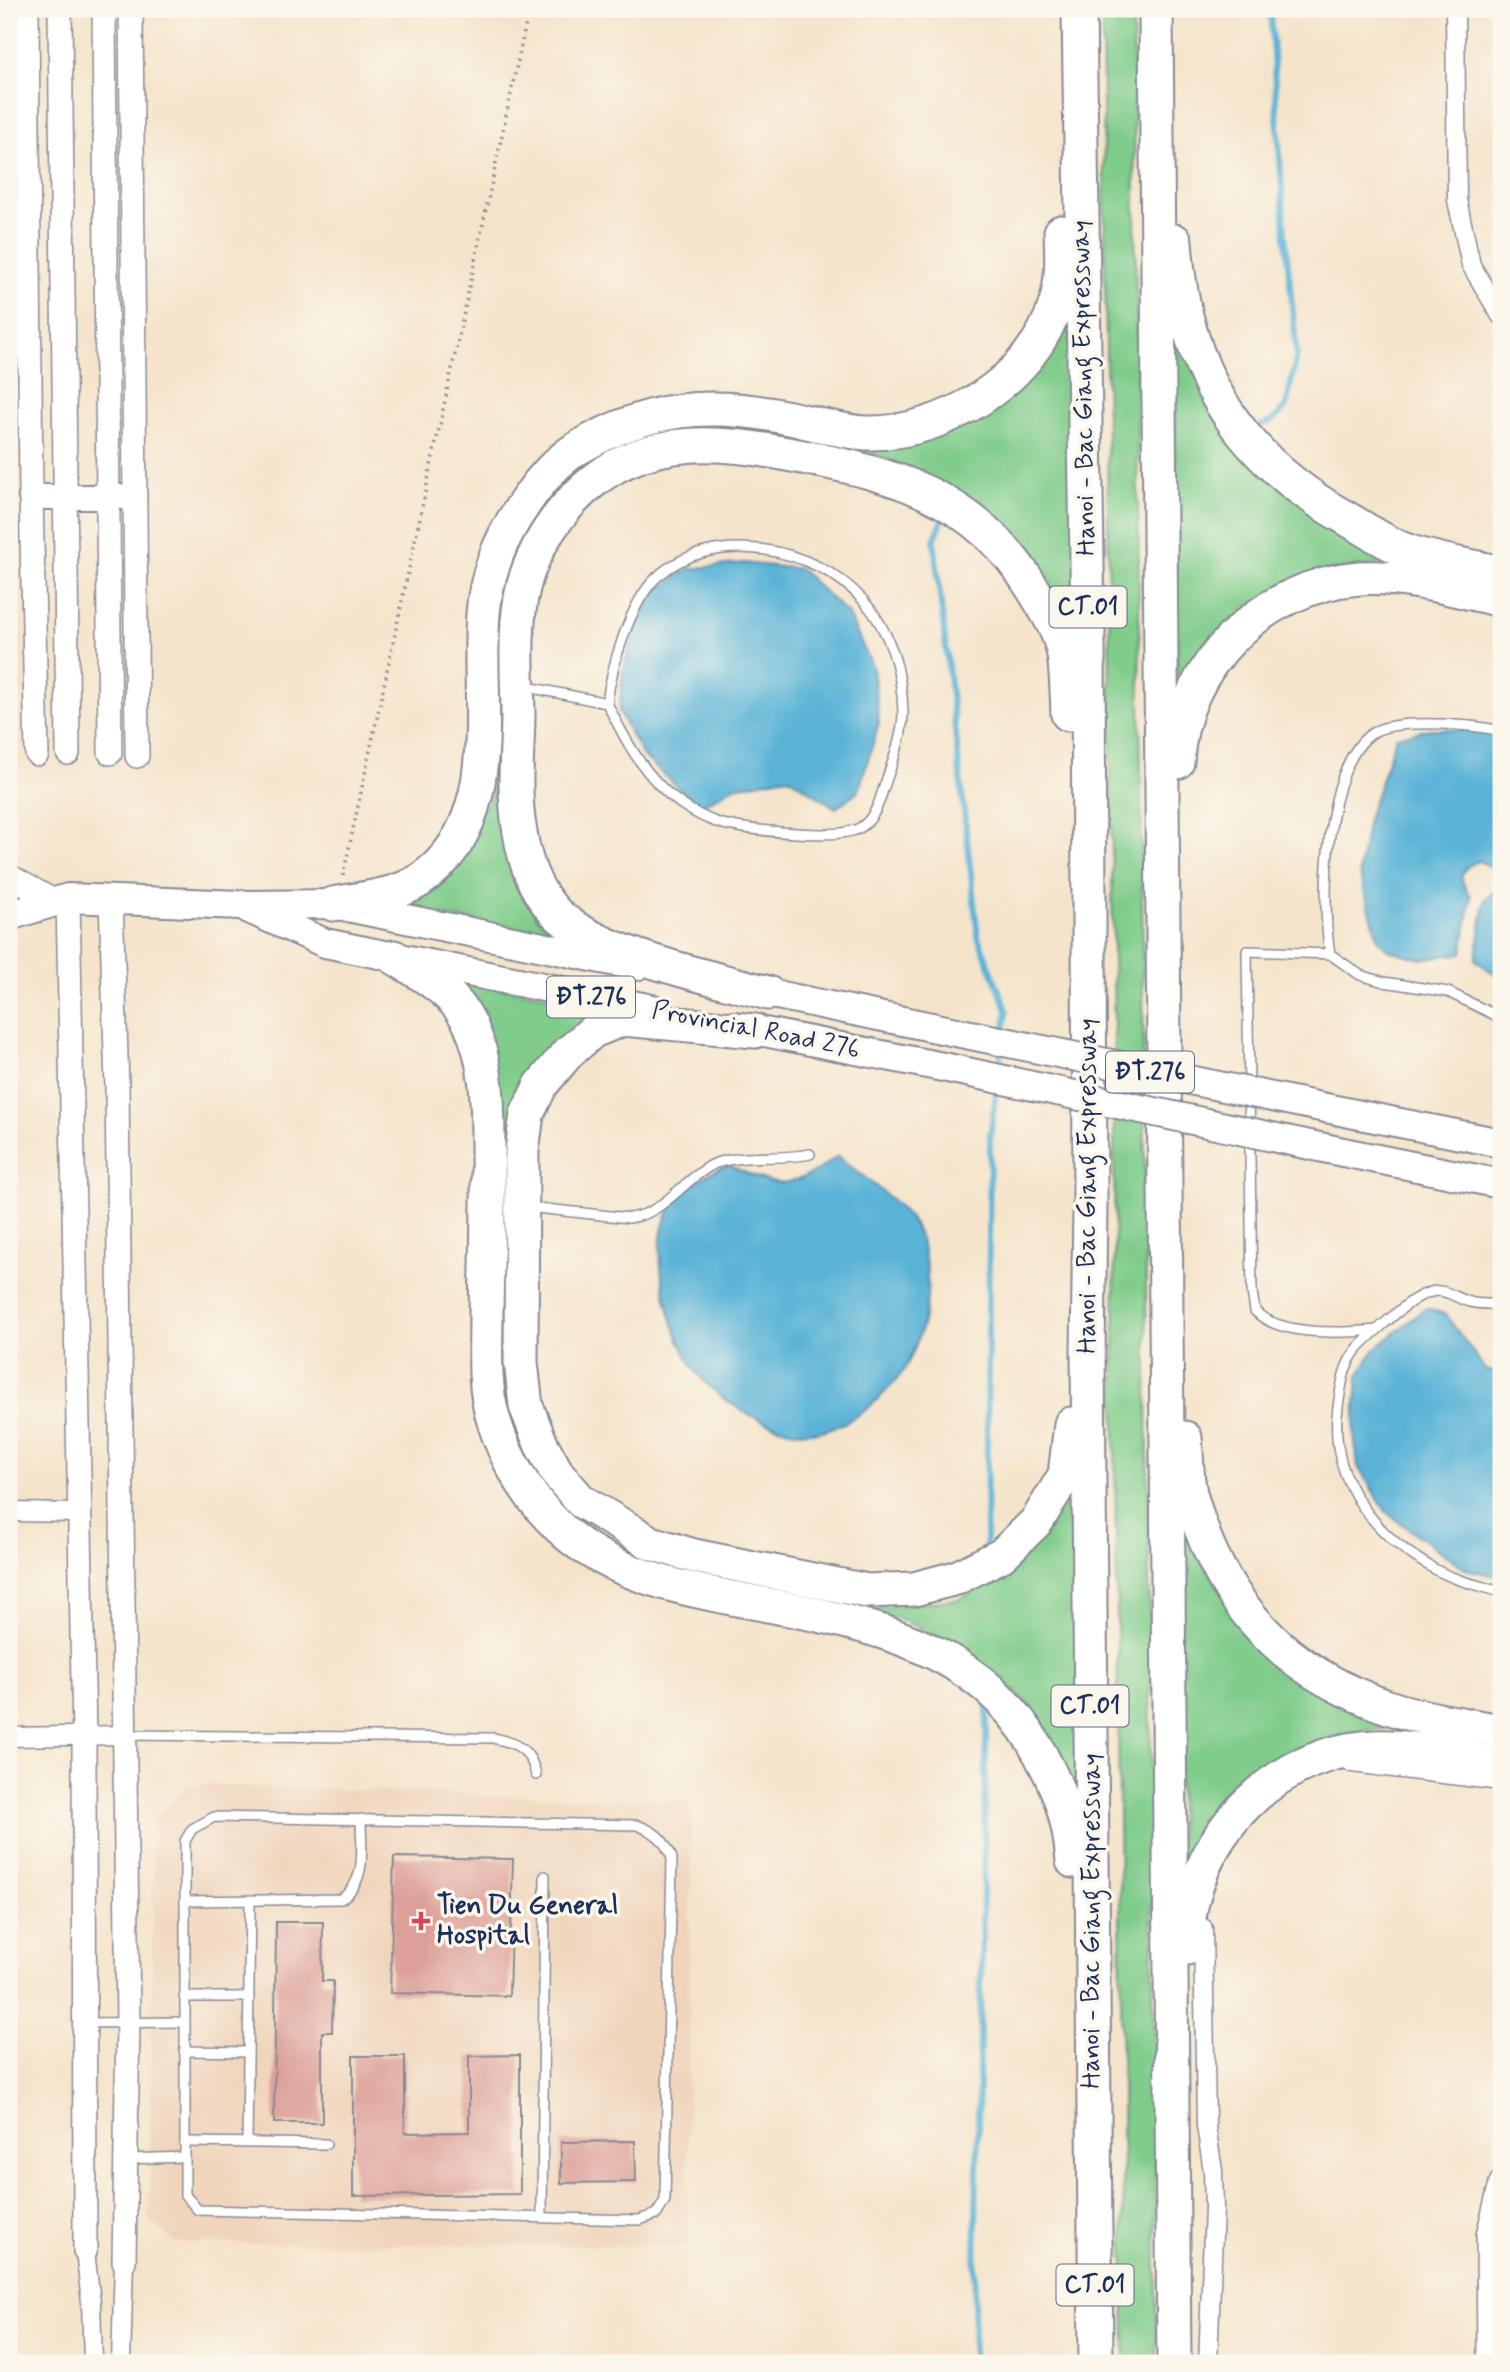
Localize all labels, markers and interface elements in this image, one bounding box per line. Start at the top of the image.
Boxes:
street label: Hanoi - Bac Giang Expressway [1064,220,1107,556]
road number: CT.01 [1050,586,1126,628]
road number: ĐT.276 [547,976,635,1017]
street label: Provincial Road 276 [649,993,863,1067]
street label: Hanoi - Bac Giang Expressway [1071,1018,1108,1354]
road number: ĐT.276 [1106,1052,1194,1092]
road number: CT.01 [1052,1686,1128,1726]
street label: Hanoi - Bac Giang Expressway [1075,1753,1112,2089]
place label: Tien Du General Hospital [437,1889,618,1953]
marker: Tien Du General Hospital [411,1911,431,1931]
road number: CT.01 [1056,2264,1134,2306]

